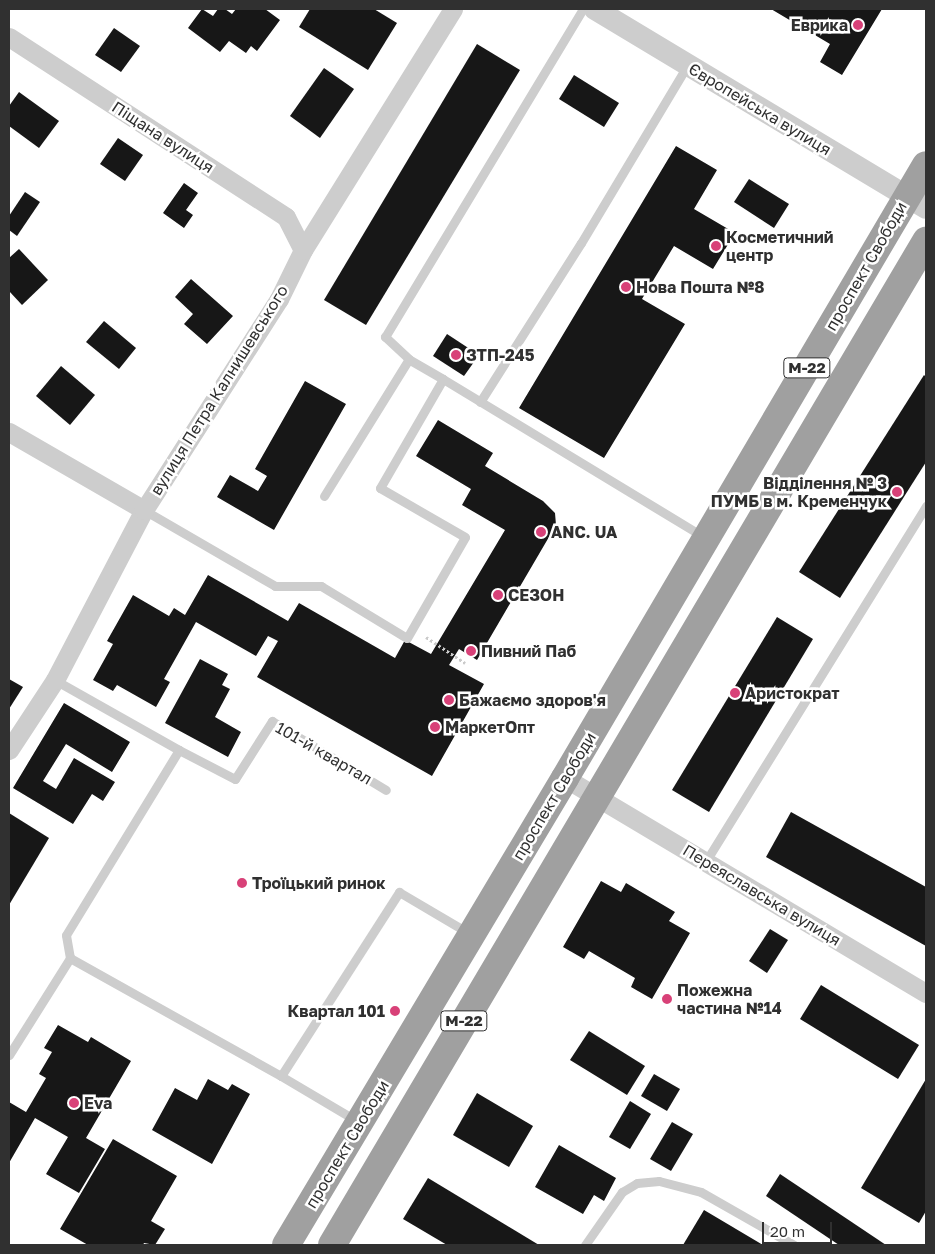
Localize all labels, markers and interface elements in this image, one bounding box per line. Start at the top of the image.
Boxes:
place label: Еврика [791,15,848,35]
marker: Еврика [852,19,864,31]
street label: Європейська вулиця [685,59,835,159]
street label: Піщана вулиця [109,97,217,177]
street label: проспект Свободи [821,198,911,334]
place label: Косметичний центр [726,227,834,265]
marker: Косметичний центр [710,240,722,252]
place label: Нова Пошта №8 [636,277,765,297]
street label: вулиця Петра Калнишевського [146,281,292,499]
marker: Нова Пошта №8 [620,281,632,293]
place label: ЗТП-245 [466,345,535,365]
marker: ЗТП-245 [450,349,462,361]
road number: М-22 [783,356,831,380]
place label: Відділення № 3 ПУМБ в м. Кременчук [711,473,887,511]
marker: Відділення № 3 ПУМБ в м. Кременчук [891,486,903,498]
place label: ANC. UA [551,522,617,542]
marker: ANC. UA [535,526,547,538]
place label: СЕЗОН [508,585,564,605]
marker: СЕЗОН [492,589,504,601]
place label: Пивний Паб [481,641,576,661]
marker: Пивний Паб [465,645,477,657]
place label: Аристократ [745,683,839,703]
marker: Аристократ [729,687,741,699]
place label: Бажаємо здоров'я [459,690,606,710]
marker: Бажаємо здоров'я [443,694,455,706]
place label: МаркетОпт [445,717,535,737]
street label: 101-й квартал [272,718,376,788]
marker: МаркетОпт [429,721,441,733]
street label: проспект Свободи [508,729,600,863]
street label: Переяславська вулиця [680,840,844,950]
place label: Троїцький ринок [252,873,386,893]
marker: Троїцький ринок [236,877,248,889]
place label: Пожежна частина №14 [677,980,782,1018]
marker: Пожежна частина №14 [661,993,673,1005]
place label: Квартал 101 [287,1001,385,1021]
marker: Квартал 101 [389,1005,401,1017]
road number: М-22 [440,1008,488,1034]
street label: проспект Свободи [301,1077,393,1211]
place label: Eva [84,1093,112,1113]
marker: Eva [68,1097,80,1109]
scale bar [765,1212,835,1244]
text: 20 m [770,1222,805,1240]

